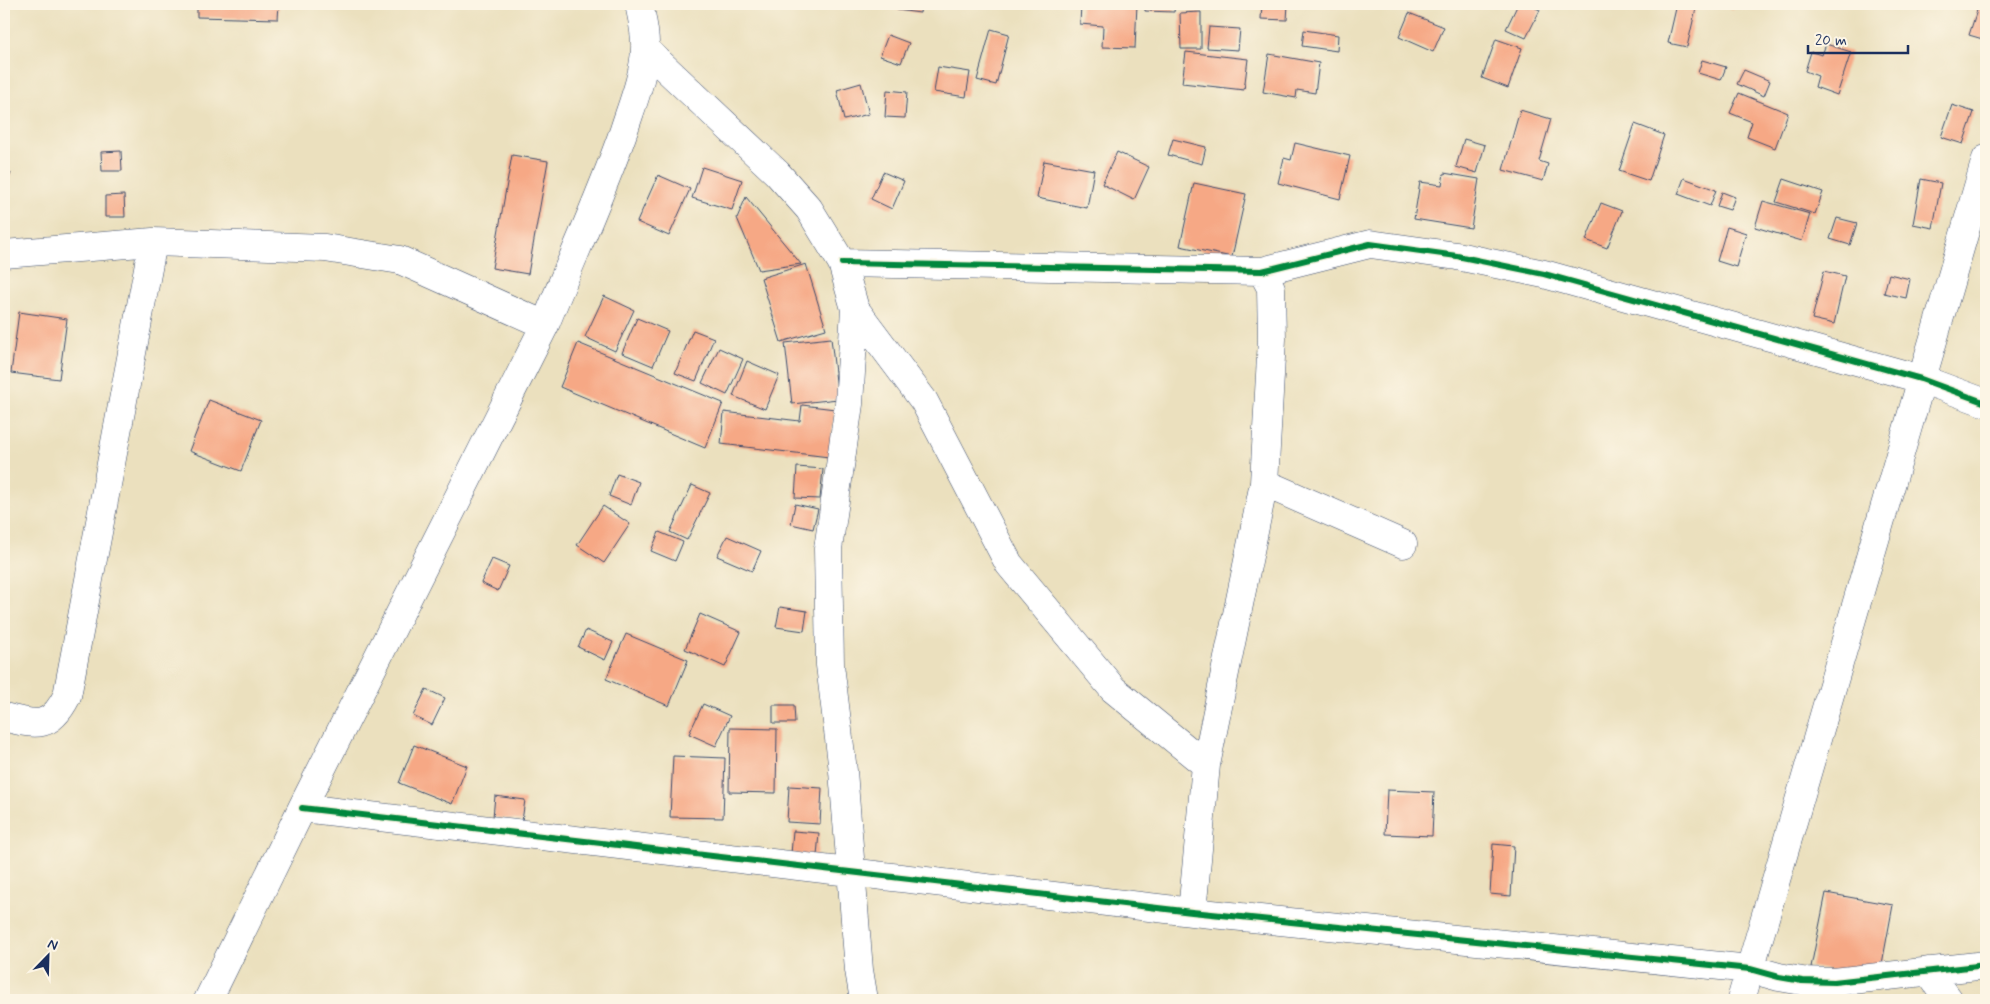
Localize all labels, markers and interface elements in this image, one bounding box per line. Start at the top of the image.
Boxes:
scale bar [1808,22,1908,54]
text: 20 m [1815,31,1847,51]
north arrow [22,932,72,982]
text: N [45,935,60,955]

